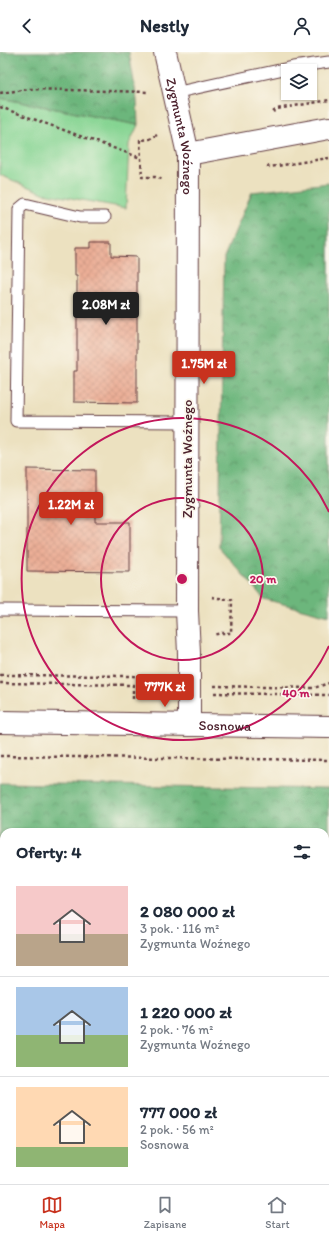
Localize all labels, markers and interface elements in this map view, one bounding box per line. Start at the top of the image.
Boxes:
icon: back [16,15,38,37]
text: Nestly [140,15,189,37]
icon: person [291,15,313,37]
map controls [281,64,317,100]
button: layers [281,64,317,100]
street label: Zygmunta Woźnego [162,76,196,195]
pin: 2.08M zł [65,292,147,326]
text: 2.08M zł [82,297,130,312]
pin: 1.75M zł [163,351,245,385]
text: 1.75M zł [181,356,227,371]
street label: Zygmunta Woźnego [179,400,196,518]
pin: 1.22M zł [30,492,112,526]
text: 1.22M zł [48,497,94,512]
centre of rings [175,572,189,586]
text: 20 m [250,572,277,586]
pin: 777K zł [128,674,202,708]
text: 777K zł [145,679,185,694]
text: 40 m [282,686,311,700]
street label: Sosnowa [198,717,252,735]
icon: filters [291,841,313,863]
text: Oferty: 4 [16,842,81,862]
text: 2 080 000 zł [140,901,235,921]
icon: home [48,902,96,950]
text: 3 pok. · 116 m² [140,921,219,936]
text: Zygmunta Woźnego [140,936,250,951]
text: 1 220 000 zł [140,1002,232,1022]
icon: home [48,1003,96,1051]
text: 2 pok. · 76 m² [140,1022,213,1037]
text: Zygmunta Woźnego [140,1037,250,1052]
text: 777 000 zł [140,1102,217,1122]
icon: home [48,1103,96,1151]
text: 2 pok. · 56 m² [140,1122,214,1137]
text: Sosnowa [140,1137,189,1152]
tab: Mapa [39,1194,65,1231]
tab: Zapisane [144,1194,186,1231]
tab: Start [265,1194,290,1231]

